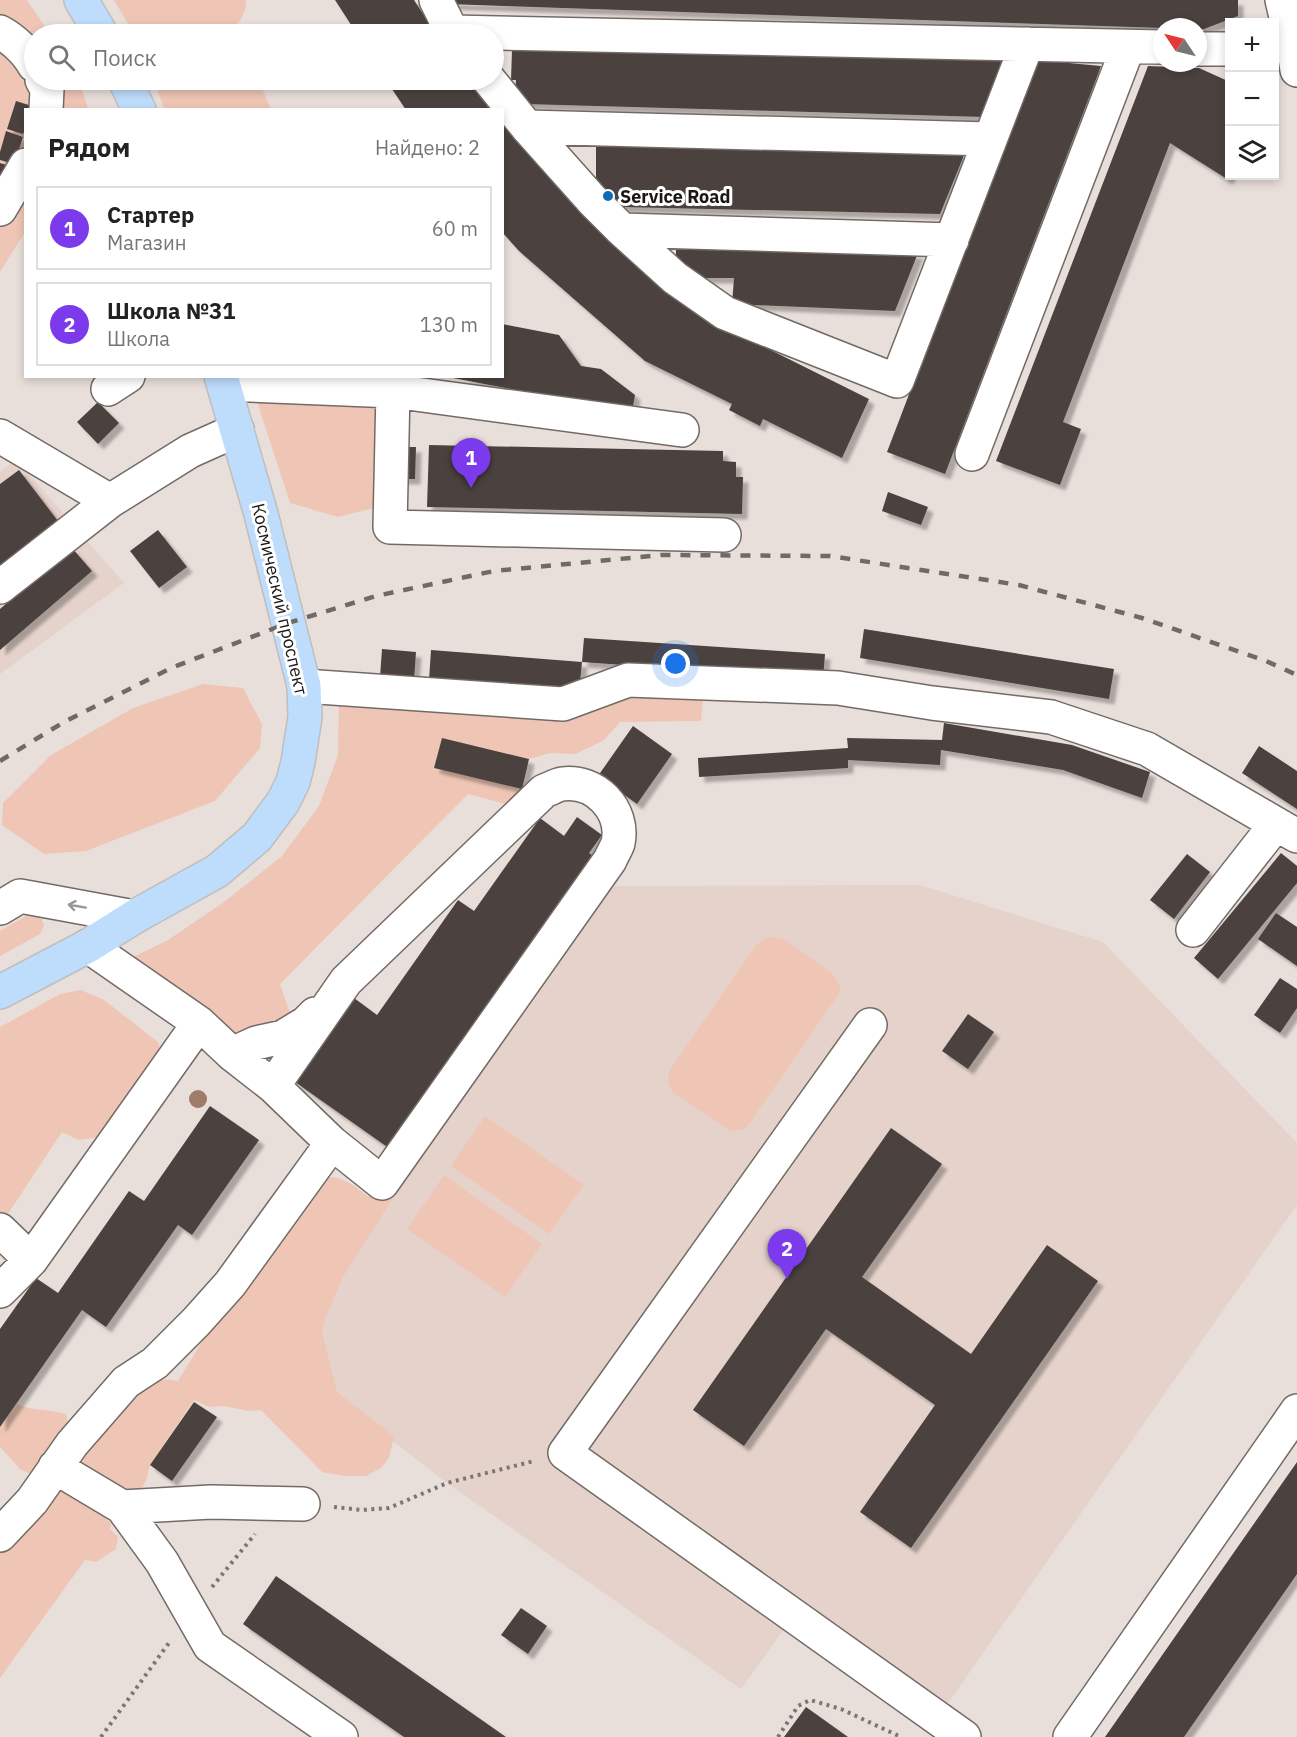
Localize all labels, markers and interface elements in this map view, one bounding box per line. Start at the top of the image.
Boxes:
north arrow [1153,18,1207,72]
map controls [1225,18,1279,180]
button: + [1225,18,1279,72]
search box [24,24,504,90]
icon: search [45,41,78,74]
text: Поиск [93,43,157,72]
button: − [1225,72,1279,126]
button: layers [1225,126,1279,180]
text: Рядом [48,130,130,164]
text: Найдено: 2 [375,134,480,161]
place label: Service Road [620,185,730,208]
marker: Service Road [601,189,615,203]
text: Стартер [107,200,194,229]
text: 1 [64,215,76,242]
text: 60 m [432,215,478,242]
text: Магазин [107,229,187,256]
text: Школа №31 [107,296,236,325]
text: 2 [64,311,76,338]
text: 130 m [420,311,478,338]
text: Школа [107,325,170,352]
pin: 1 [452,438,490,488]
street label: Космический проспект [247,501,313,698]
your location [661,649,690,678]
one-way arrow [67,900,87,911]
pin: 2 [768,1230,806,1279]

